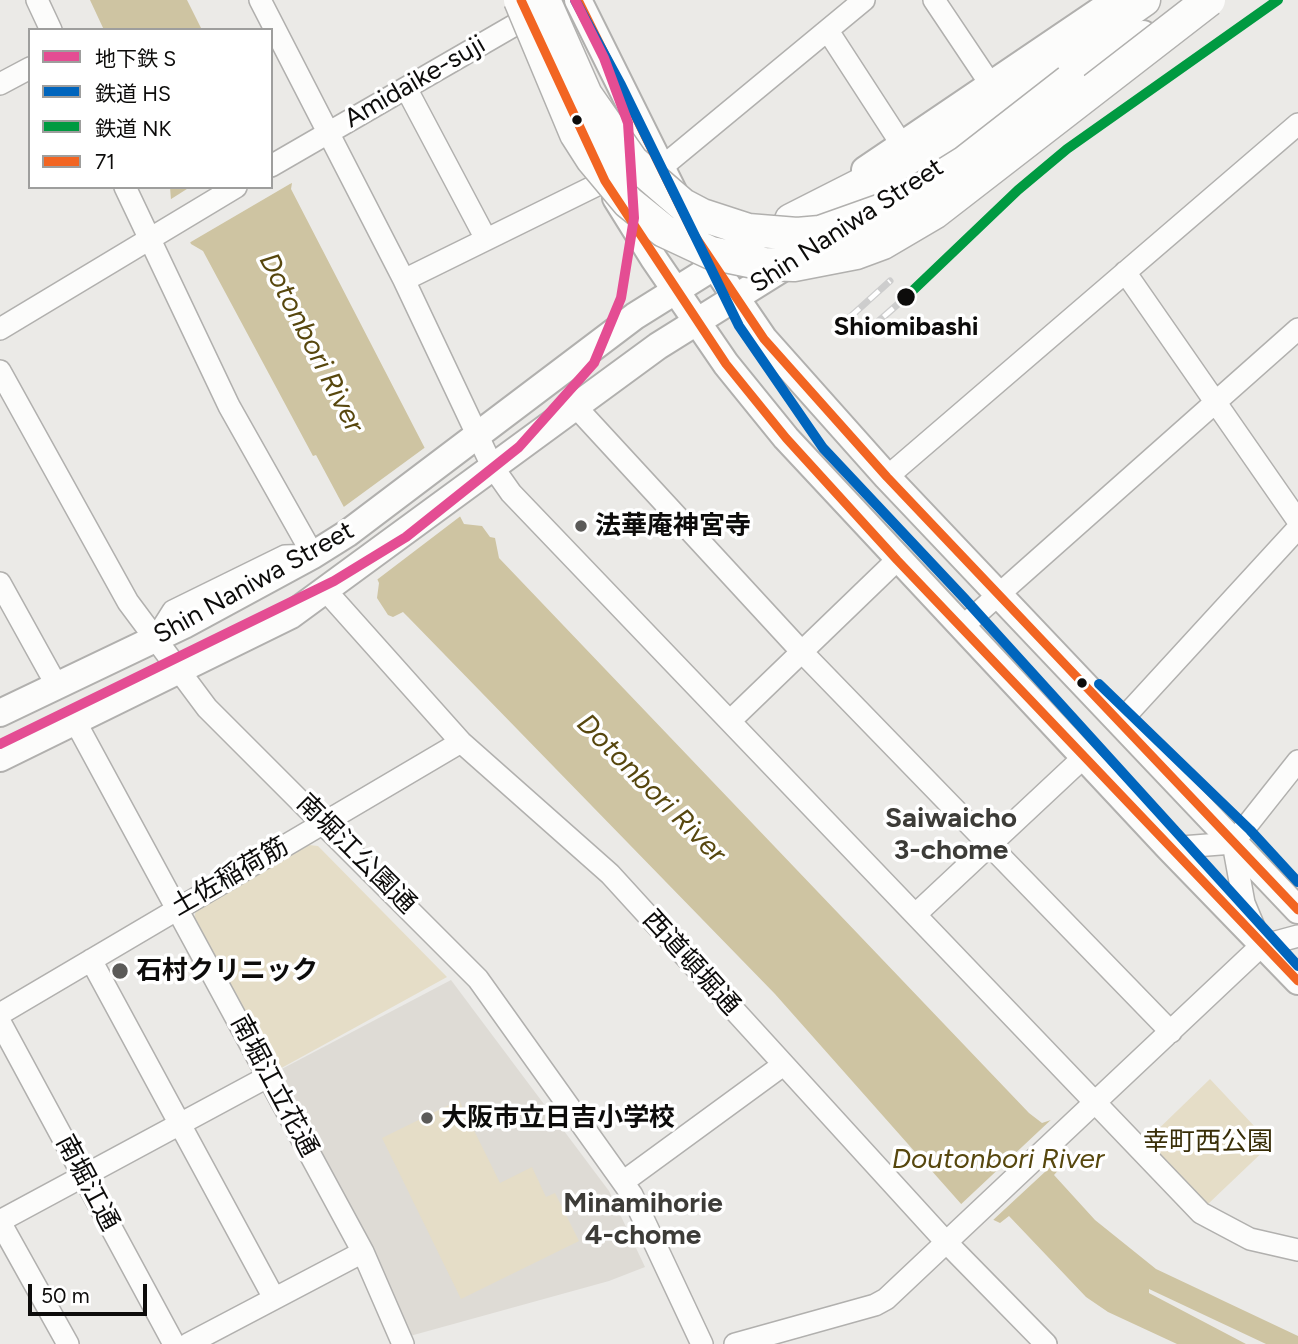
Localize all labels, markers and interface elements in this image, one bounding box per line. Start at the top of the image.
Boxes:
legend [28,28,273,189]
street label: Amidaike-suji [339,29,491,135]
text: 地下鉄 S [95,46,176,71]
text: 鉄道 HS [95,81,171,106]
unlabelled marker [570,113,584,127]
text: 鉄道 NK [95,116,171,141]
text: 71 [95,149,115,174]
street label: Shin Naniwa Street [745,152,949,300]
water label: Dotonbori River [251,248,371,438]
marker: Shiomibashi [895,286,917,308]
place label: Shiomibashi [833,311,979,343]
place label: 法華庵神宮寺 [595,510,751,542]
street label: Shin Naniwa Street [149,515,359,651]
marker: 法華庵神宮寺 [573,518,589,534]
unlabelled marker [1075,676,1089,690]
water label: Dotonbori River [569,707,733,871]
street label: 南堀江公園通 [290,788,422,920]
district label: Saiwaicho 3-chome [885,802,1017,868]
street label: 土佐稲荷筋 [166,831,294,923]
street label: 西道頓堀通 [636,904,746,1022]
place label: 石村クリニック [136,955,318,987]
marker: 石村クリニック [110,961,130,981]
street label: 南堀江立花通 [224,1010,324,1162]
place label: 大阪市立日吉小学校 [441,1102,675,1134]
marker: 大阪市立日吉小学校 [419,1110,435,1126]
park label: 幸町西公園 [1143,1126,1273,1158]
street label: 南堀江通 [49,1130,125,1236]
water label: Doutonbori River [892,1143,1104,1177]
district label: Minamihorie 4-chome [563,1187,723,1253]
scale bar [32,1270,150,1314]
text: 50 m [41,1283,90,1308]

